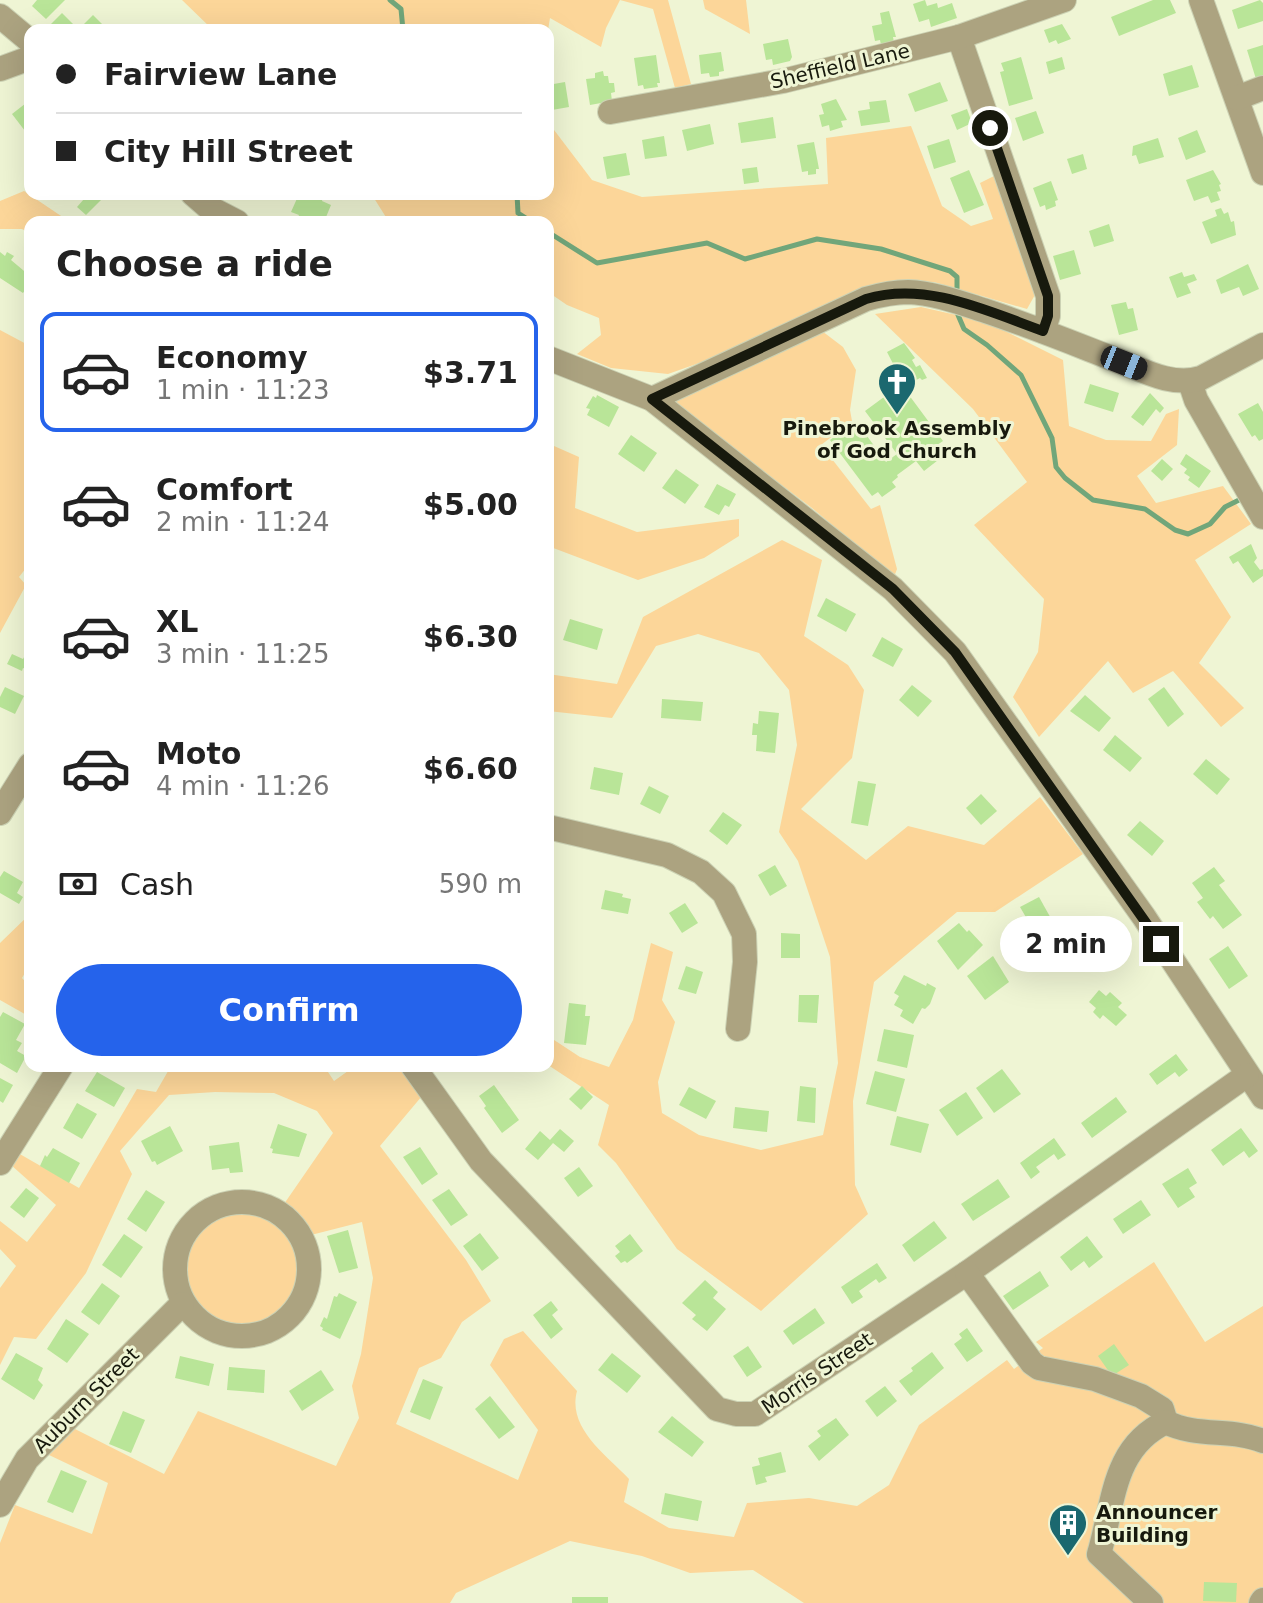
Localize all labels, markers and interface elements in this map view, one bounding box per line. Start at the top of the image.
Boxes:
street label: Sheffield Lane [768,38,912,94]
text: Fairview Lane [104,57,337,92]
route start [972,110,1008,146]
text: City Hill Street [104,134,353,169]
text: Choose a ride [56,243,333,284]
icon: car [60,336,132,408]
text: Economy [156,340,308,375]
car [1097,343,1151,383]
text: $3.71 [423,355,518,390]
church icon: Pinebrook Assembly of God Church [876,361,918,416]
text: 1 min · 11:23 [156,375,330,405]
place label: Pinebrook Assembly of God Church [782,416,1012,463]
icon: car [60,468,132,540]
text: Comfort [156,472,293,507]
text: $5.00 [423,487,518,522]
text: 2 min · 11:24 [156,507,330,537]
icon: car [60,600,132,672]
text: XL [156,604,198,639]
text: $6.30 [423,619,518,654]
text: 3 min · 11:25 [156,639,330,669]
icon: car [60,732,132,804]
text: Moto [156,736,241,771]
text: $6.60 [423,751,518,786]
text: 4 min · 11:26 [156,771,330,801]
icon: cash [56,862,100,906]
text: Cash [120,867,194,902]
text: 590 m [439,869,522,899]
callout: 2 min [1001,916,1133,972]
route end [1143,926,1179,962]
text: 2 min [1025,929,1107,959]
button: Confirm [56,964,522,1056]
street label: Morris Street [757,1327,877,1419]
street label: Auburn Street [28,1342,144,1458]
place label: Announcer Building [1096,1500,1218,1547]
building icon: Announcer Building [1047,1502,1089,1557]

